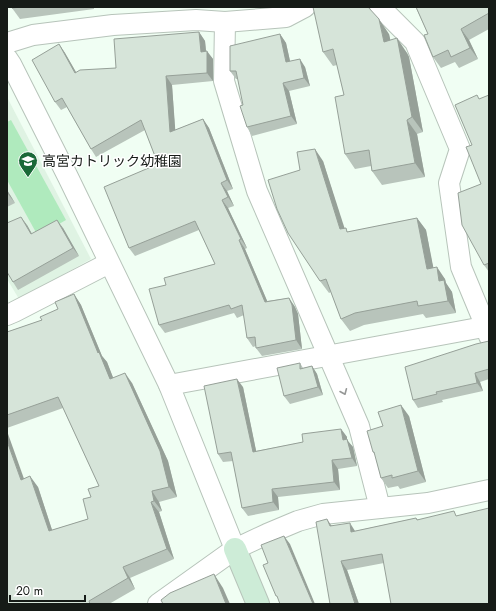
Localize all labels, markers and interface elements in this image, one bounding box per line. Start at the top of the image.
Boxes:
school or university icon: 高宮カトリック幼稚園 [17,150,39,178]
place label: 高宮カトリック幼稚園 [42,151,182,171]
one-way arrow [339,387,347,395]
scale bar [10,577,85,603]
text: 20 m [16,582,43,600]

